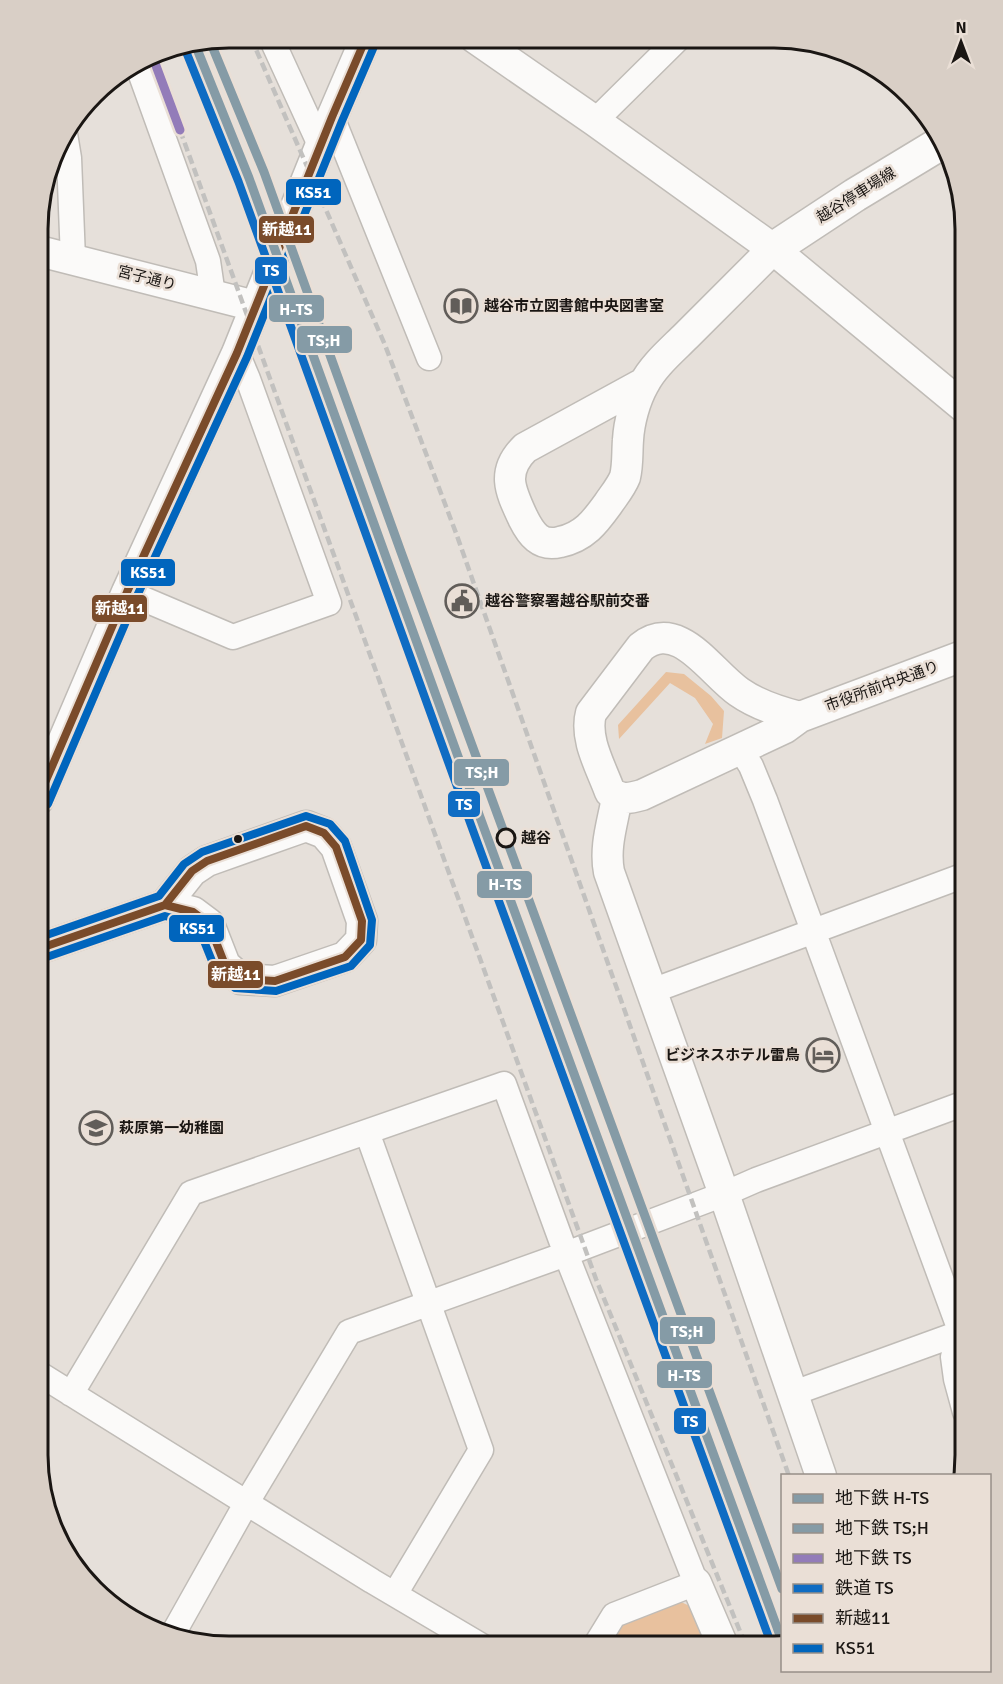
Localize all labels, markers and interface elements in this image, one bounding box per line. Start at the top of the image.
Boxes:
north arrow [931,12,991,72]
text: N [955,18,967,38]
street label: 越谷停車場線 [812,164,899,227]
line badge: KS51 [285,178,342,206]
text: KS51 [295,183,331,203]
line badge: 新越11 [258,215,315,244]
text: 新越11 [262,220,312,240]
line badge: TS [254,256,288,285]
text: TS [262,261,280,281]
street label: 宮子通り [116,262,178,294]
library icon: 越谷市立図書館中央図書室 [443,288,479,324]
line badge: H-TS [268,294,325,323]
place label: 越谷市立図書館中央図書室 [484,297,664,315]
text: H-TS [279,300,313,320]
line badge: TS;H [296,325,353,354]
text: TS;H [308,331,340,351]
line badge: KS51 [120,558,176,587]
text: KS51 [130,563,166,583]
public building icon: 越谷警察署越谷駅前交番 [444,583,480,619]
place label: 越谷警察署越谷駅前交番 [485,592,650,610]
line badge: 新越11 [91,594,148,623]
text: 新越11 [95,599,145,619]
street label: 市役所前中央通り [823,657,941,715]
line badge: TS;H [453,758,510,787]
text: TS;H [466,763,498,783]
line badge: TS [447,790,481,818]
text: TS [455,795,473,815]
marker: 越谷 [496,828,516,848]
place label: 越谷 [521,829,551,847]
unlabelled marker [232,833,244,845]
line badge: H-TS [476,870,533,899]
text: H-TS [488,875,522,895]
line badge: KS51 [168,914,225,943]
text: KS51 [179,919,215,939]
line badge: 新越11 [207,960,264,989]
text: 新越11 [211,965,261,985]
hotel icon: ビジネスホテル雷鳥 [805,1037,841,1073]
place label: ビジネスホテル雷鳥 [665,1046,800,1064]
school or university icon: 萩原第一幼稚園 [78,1110,114,1146]
place label: 萩原第一幼稚園 [119,1119,224,1137]
line badge: TS;H [659,1316,716,1345]
text: TS;H [671,1322,703,1342]
line badge: H-TS [656,1360,713,1389]
text: H-TS [667,1366,701,1386]
line badge: TS [673,1407,707,1435]
text: TS [681,1412,699,1432]
legend [781,1474,991,1672]
text: 地下鉄 H-TS [835,1487,929,1509]
text: 地下鉄 TS;H [835,1517,929,1539]
text: 地下鉄 TS [835,1547,912,1569]
text: 鉄道 TS [835,1577,894,1599]
text: 新越11 [835,1607,890,1629]
text: KS51 [835,1637,875,1659]

